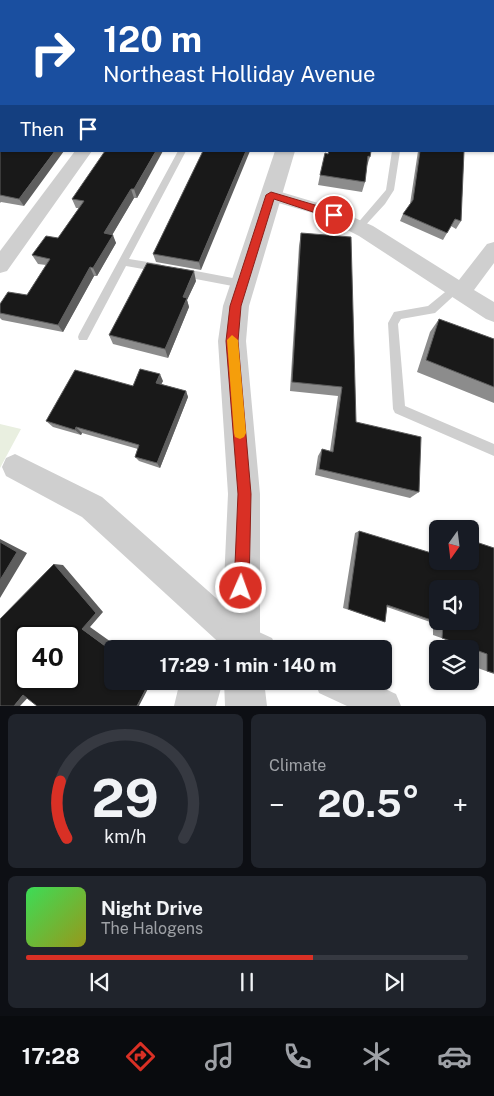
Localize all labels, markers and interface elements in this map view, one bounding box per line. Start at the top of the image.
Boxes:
text: 120 m [103,19,202,60]
icon: right [20,20,85,85]
text: Northeast Holliday Avenue [103,61,376,87]
icon: arrive [74,115,102,143]
text: Then [20,118,64,140]
pin [313,194,355,236]
icon: arrive [320,201,348,229]
north arrow [429,520,479,570]
map controls [429,520,479,690]
position arrow [214,561,266,613]
button: sound [429,580,479,630]
speed limit sign: 40 [15,625,80,690]
button: layers [429,640,479,690]
text: 17:29 · 1 min · 140 m [160,654,336,676]
text: Climate [269,756,326,775]
text: 29 [92,768,159,829]
text: 20.5° [317,781,420,826]
text: − [269,788,285,821]
text: + [452,788,468,821]
text: km/h [104,826,147,847]
text: Night Drive [101,897,203,919]
text: The Halogens [101,919,203,938]
icon: previous [86,968,114,996]
icon: pause [233,968,261,996]
icon: next [380,968,408,996]
icon: directions [123,1039,158,1074]
icon: music [202,1039,237,1074]
icon: phone [280,1039,315,1074]
icon: climate [359,1039,394,1074]
icon: car [437,1039,472,1074]
text: 17:28 [22,1043,80,1069]

